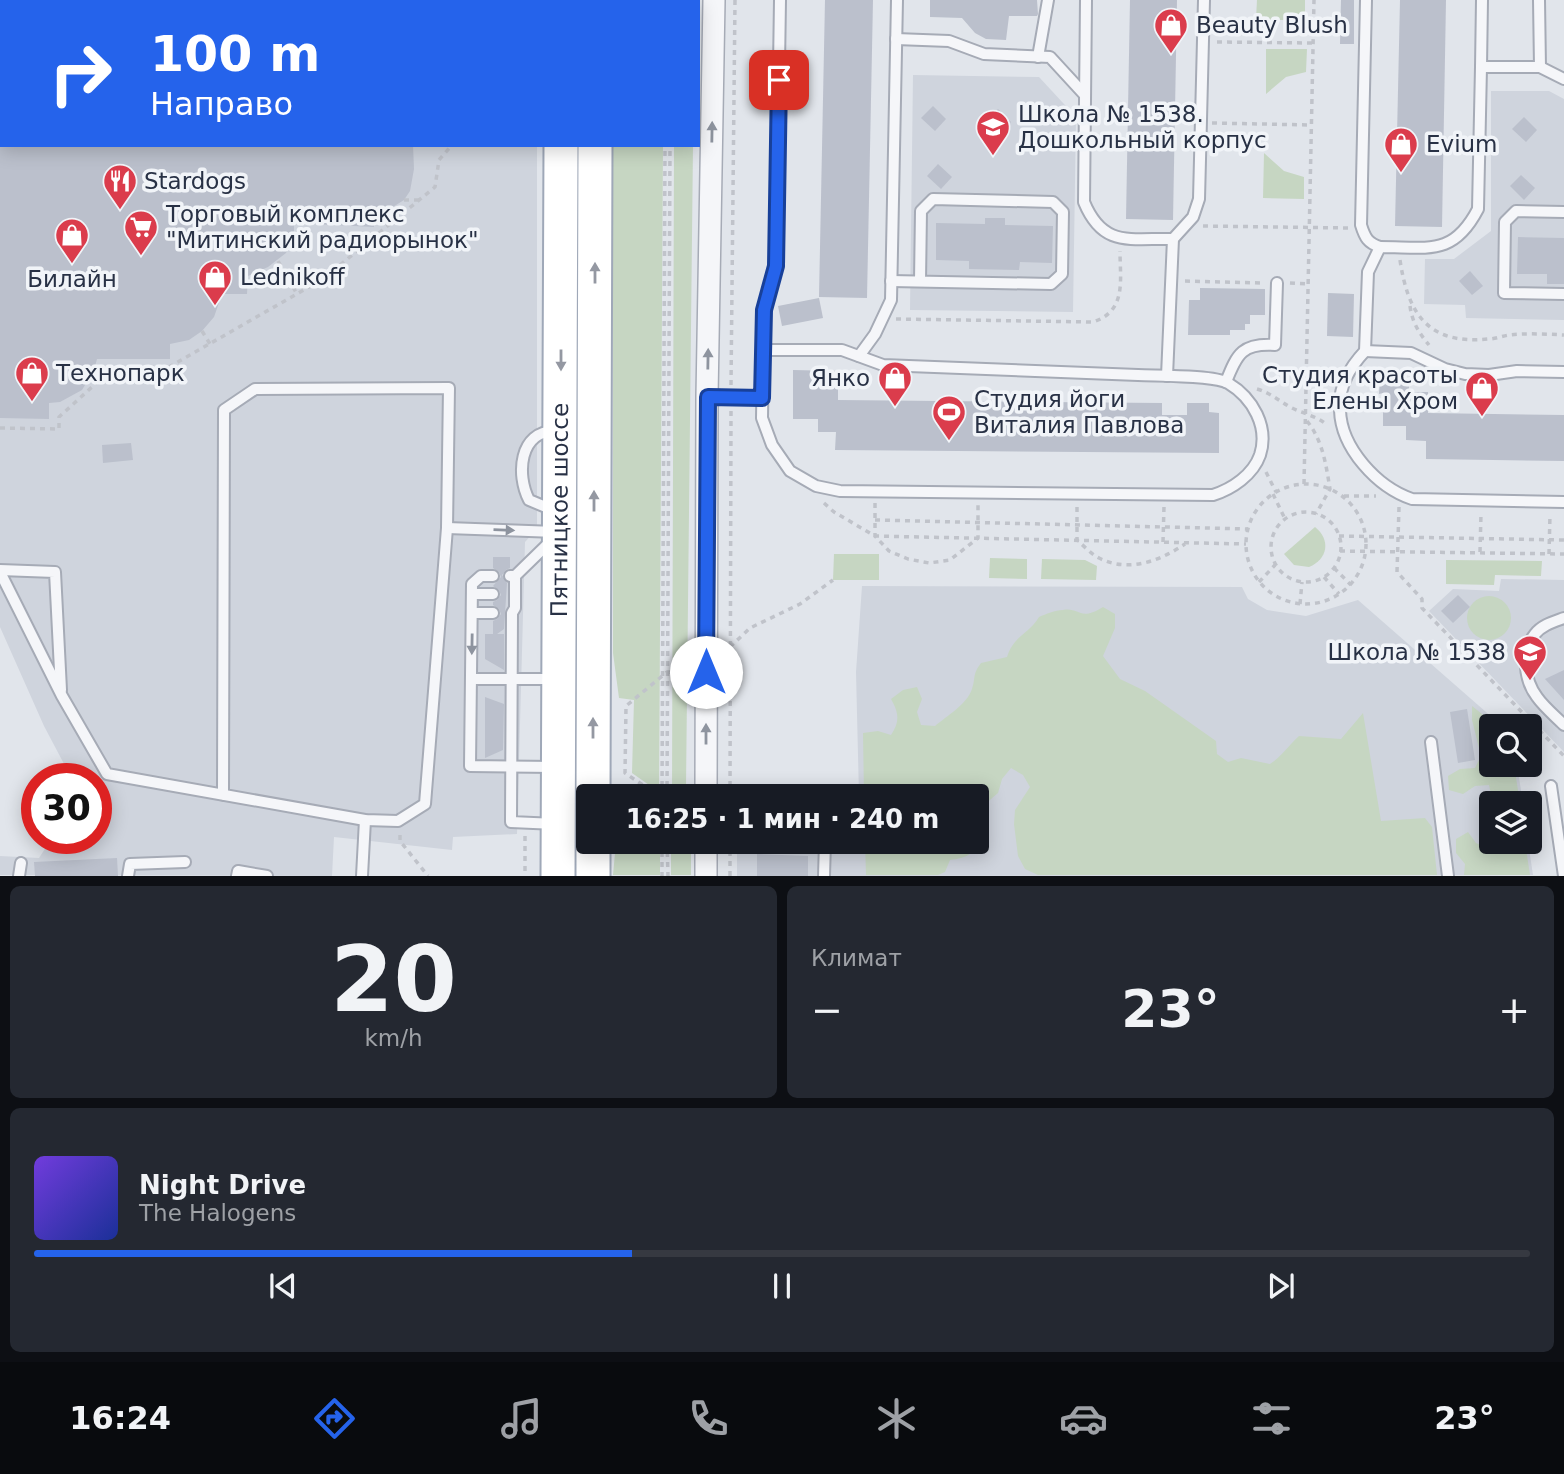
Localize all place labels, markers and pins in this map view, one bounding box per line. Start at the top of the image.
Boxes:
shop icon: Beauty Blush [1152,6,1190,55]
place label: Beauty Blush [1196,12,1348,38]
pin [749,50,809,110]
place label: Школа № 1538. Дошкольный корпус [1018,101,1267,153]
school or university icon: Школа № 1538. Дошкольный корпус [974,108,1012,157]
shop icon: Evium [1382,125,1420,174]
place label: Evium [1426,131,1498,157]
restaurant icon: Stardogs [101,162,139,211]
place label: Stardogs [144,168,246,194]
place label: Торговый комплекс "Митинский радиорынок" [165,201,478,253]
supermarket icon: Торговый комплекс "Митинский радиорынок" [122,208,160,257]
shop icon: Билайн [53,216,91,265]
shop icon: Lednikoff [196,258,234,307]
place label: Lednikoff [240,264,346,290]
place label: Билайн [27,266,117,292]
shop icon: Технопарк [13,354,51,403]
shop icon: Янко [876,359,914,408]
place label: Технопарк [55,360,185,386]
place label: Студия красоты Елены Хром [1262,362,1458,414]
place label: Янко [811,365,870,391]
shop icon: Студия красоты Елены Хром [1463,369,1501,418]
place label: Студия йоги Виталия Павлова [974,386,1184,438]
sports icon: Студия йоги Виталия Павлова [930,393,968,442]
school or university icon: Школа № 1538 [1511,633,1549,682]
place label: Школа № 1538 [1328,639,1506,665]

